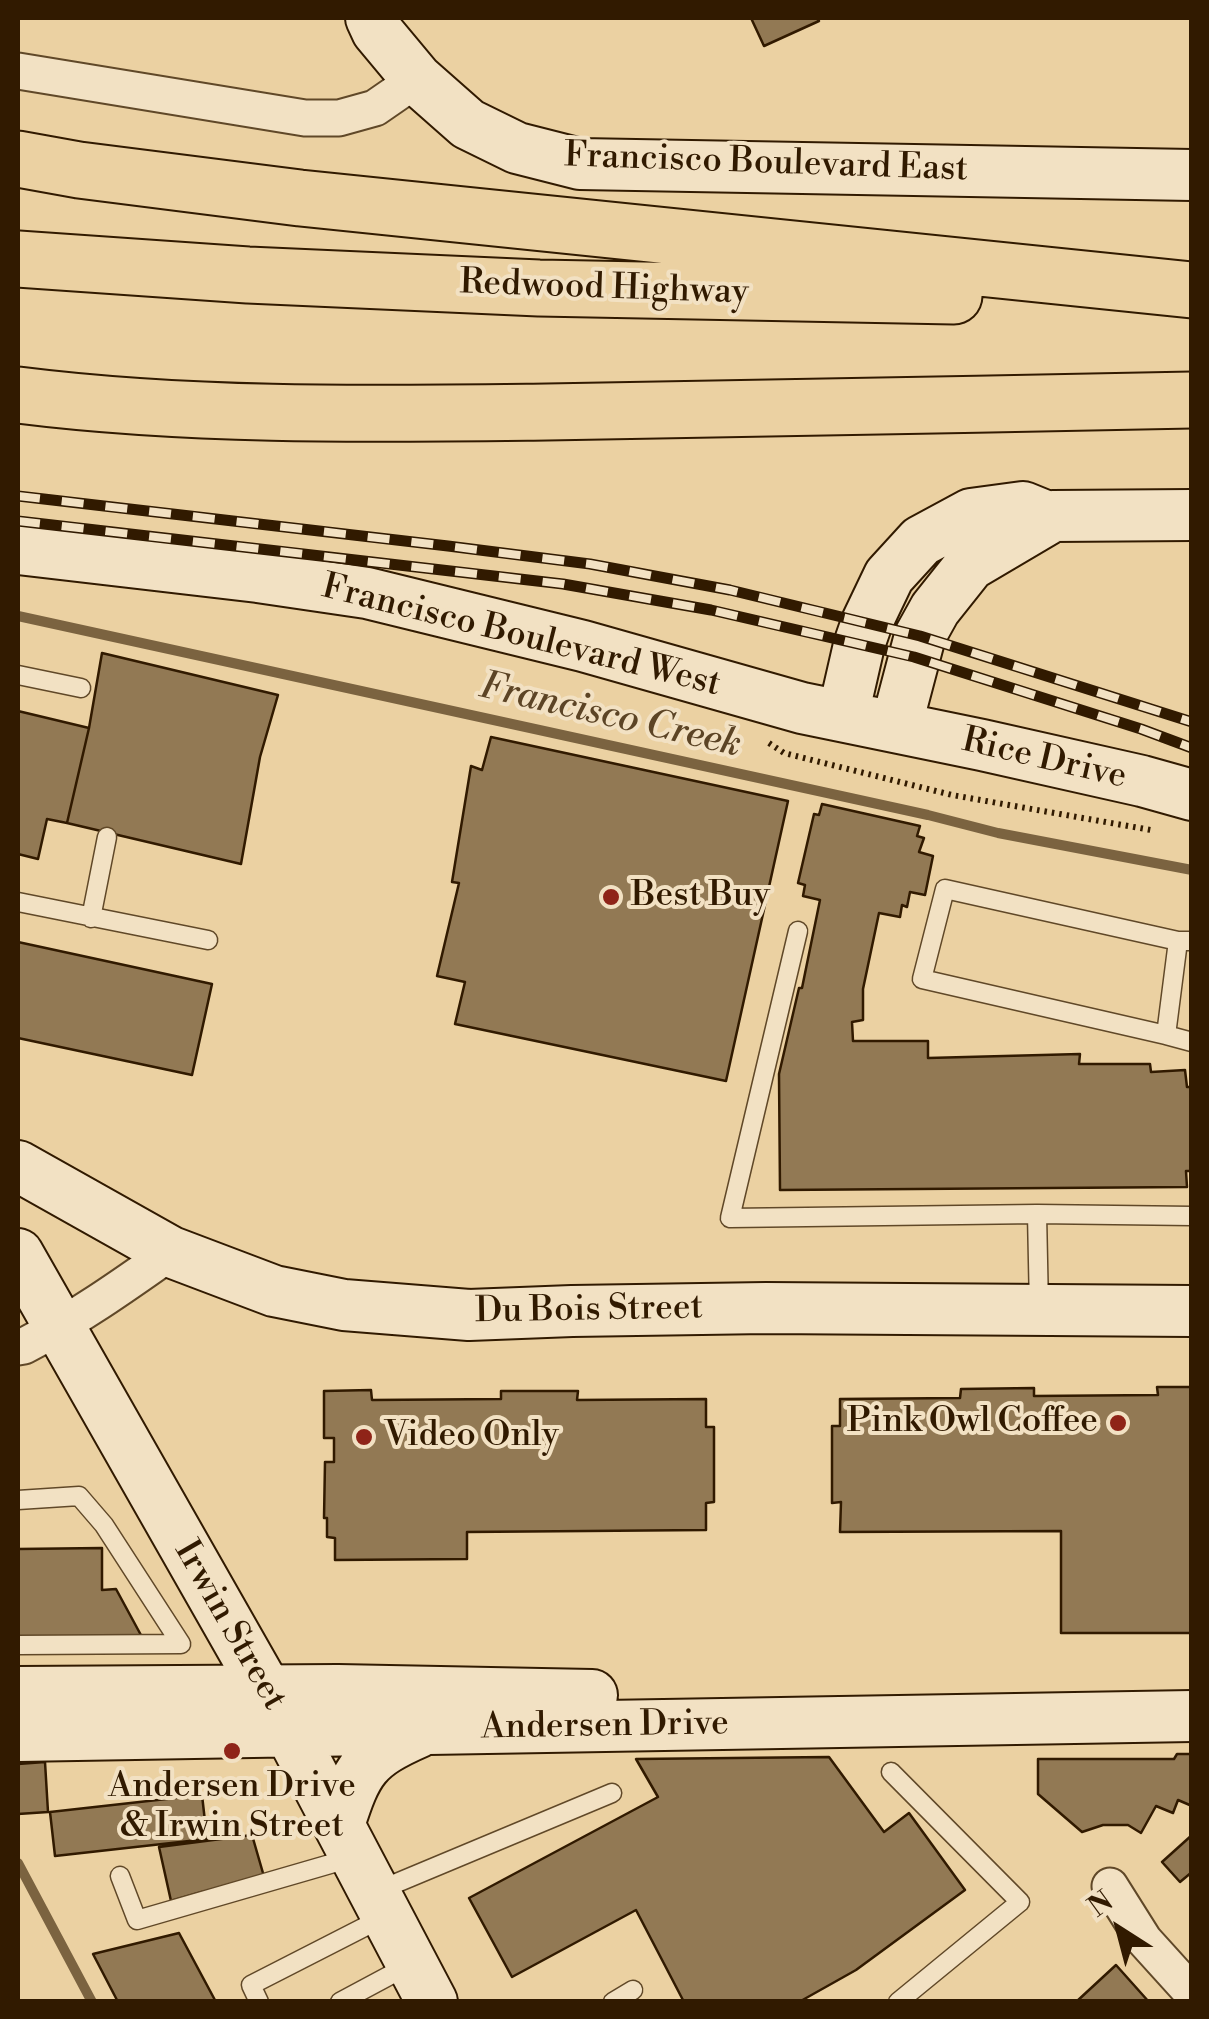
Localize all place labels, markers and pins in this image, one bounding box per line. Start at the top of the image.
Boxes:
place label: Best Buy [631,876,770,918]
marker: Best Buy [600,886,622,908]
place label: Pink Owl Coffee [847,1402,1098,1444]
marker: Pink Owl Coffee [1107,1412,1129,1434]
place label: Video Only [384,1416,559,1458]
marker: Video Only [353,1426,375,1448]
marker: Andersen Drive & Irwin Street [221,1740,243,1762]
place label: Andersen Drive & Irwin Street [108,1767,356,1849]

